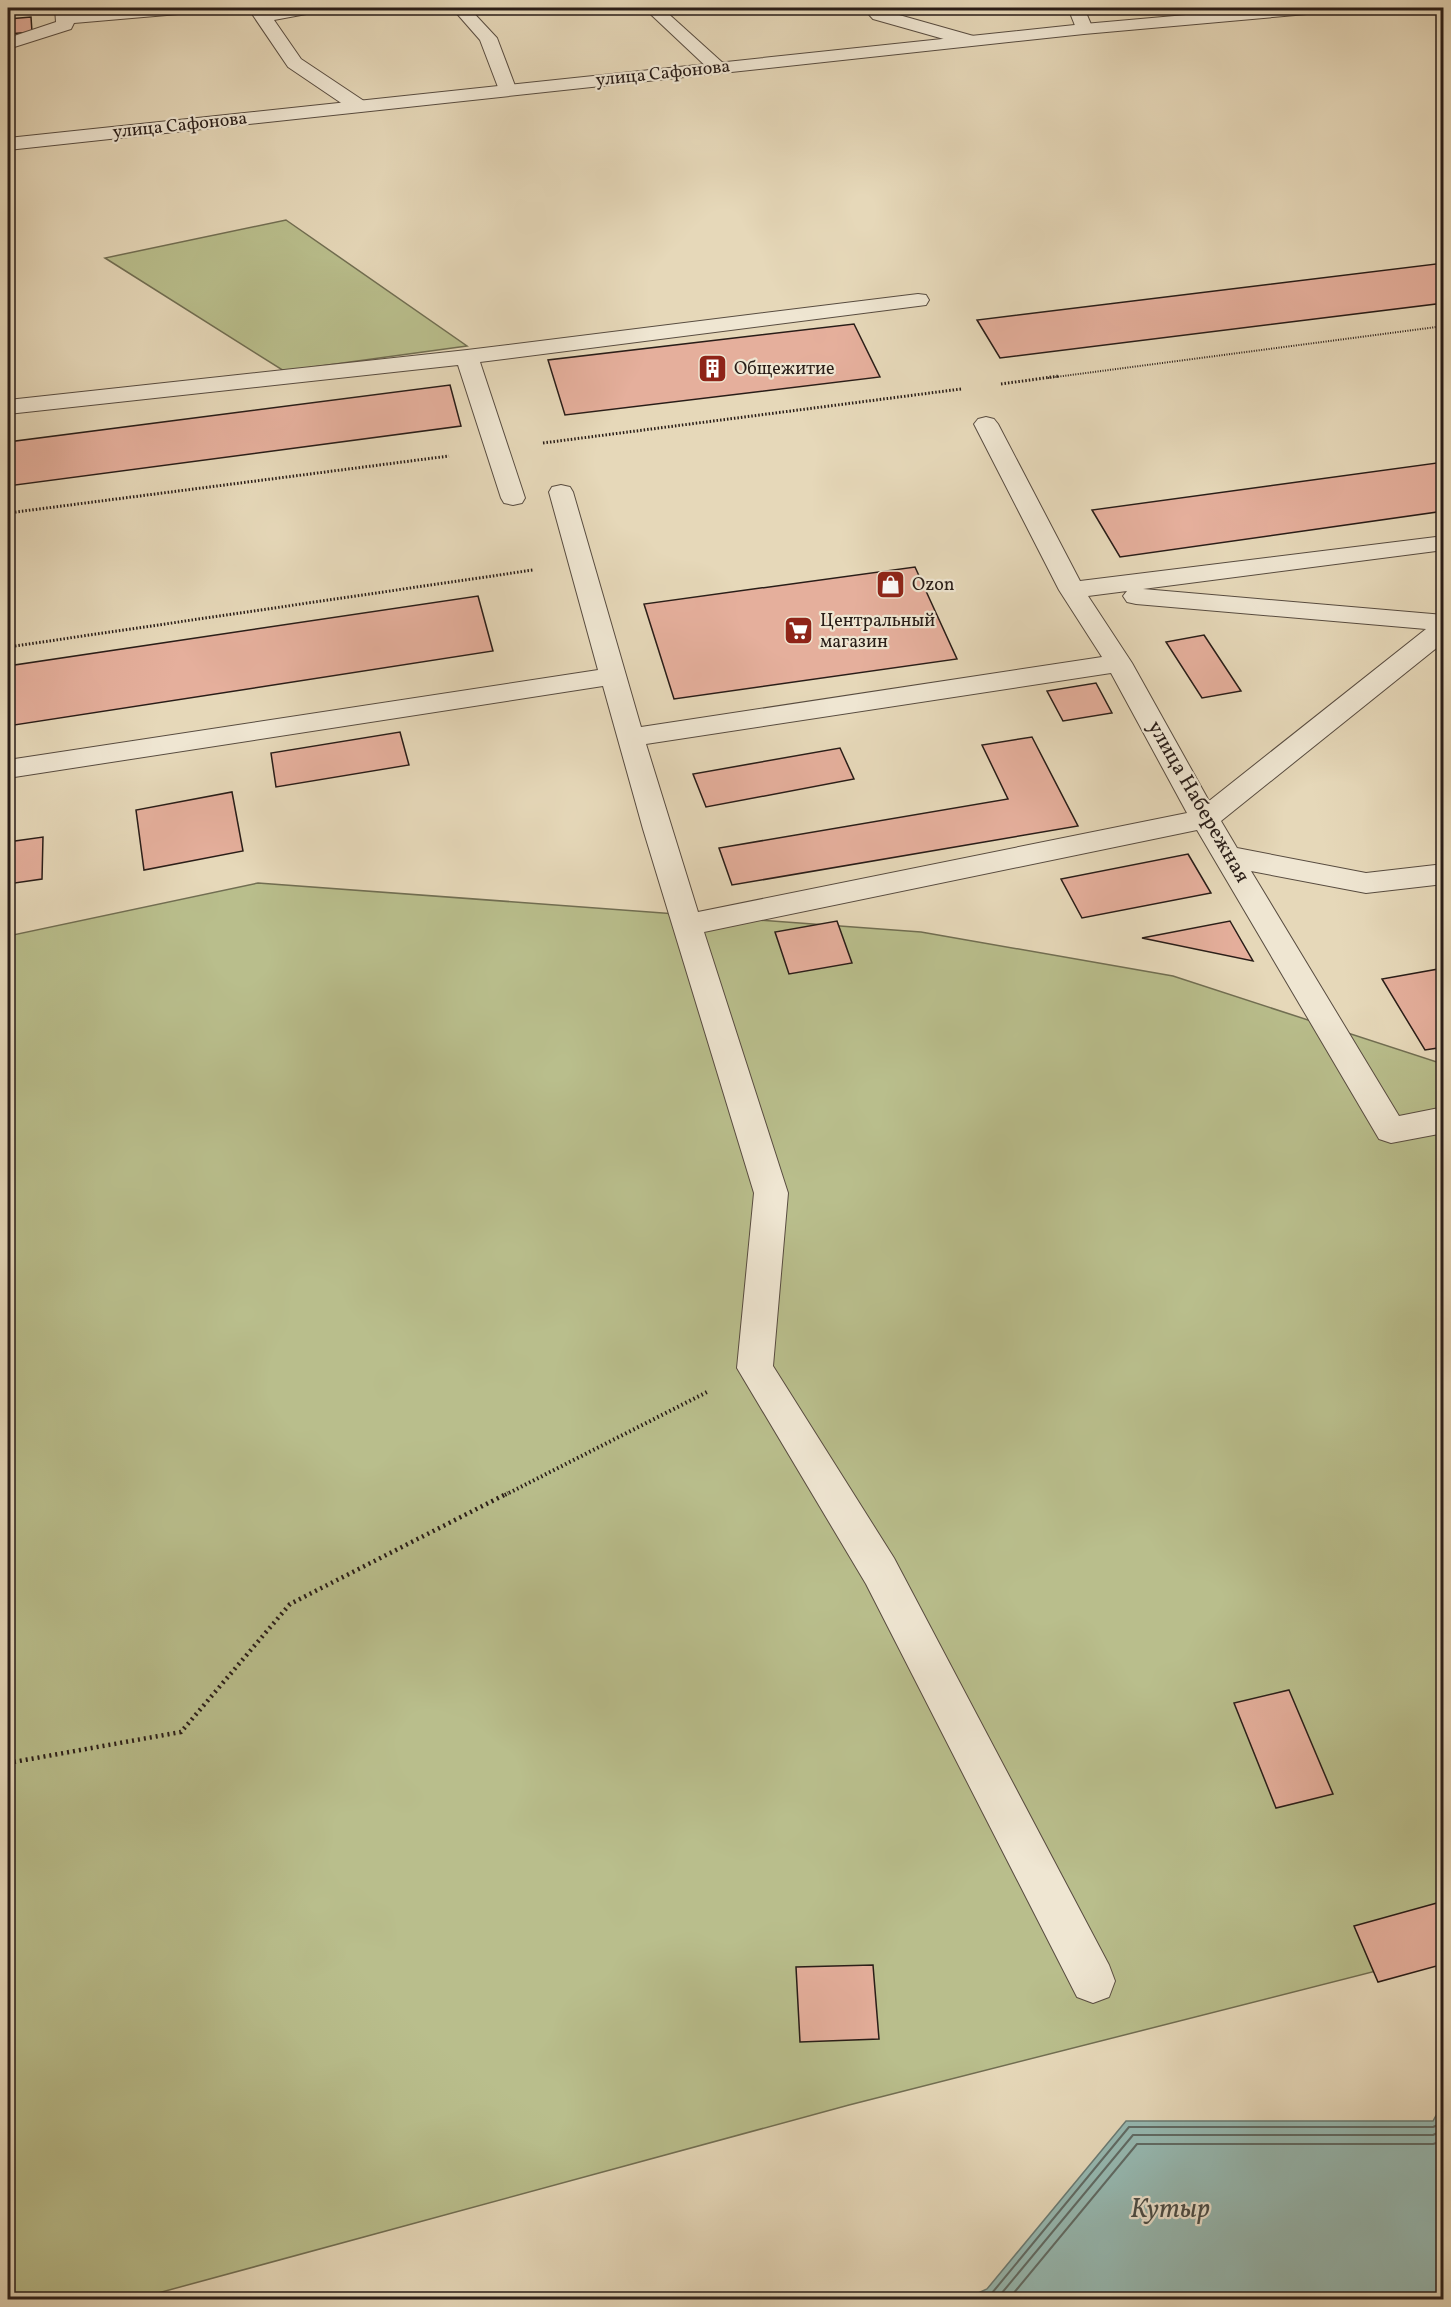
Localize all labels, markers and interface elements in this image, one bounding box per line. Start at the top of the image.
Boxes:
street label: улица Сафонова [594,54,732,93]
street label: улица Сафонова [111,106,249,145]
building icon: Общежитие [697,353,729,385]
place label: Общежитие [734,357,835,382]
shop icon: Ozon [875,569,907,601]
place label: Ozon [912,573,955,598]
place label: Центральный магазин [820,609,935,655]
supermarket icon: Центральный магазин [783,615,815,647]
street label: улица Набережная [1140,716,1256,888]
water label: Кутыр [1130,2191,1210,2229]

